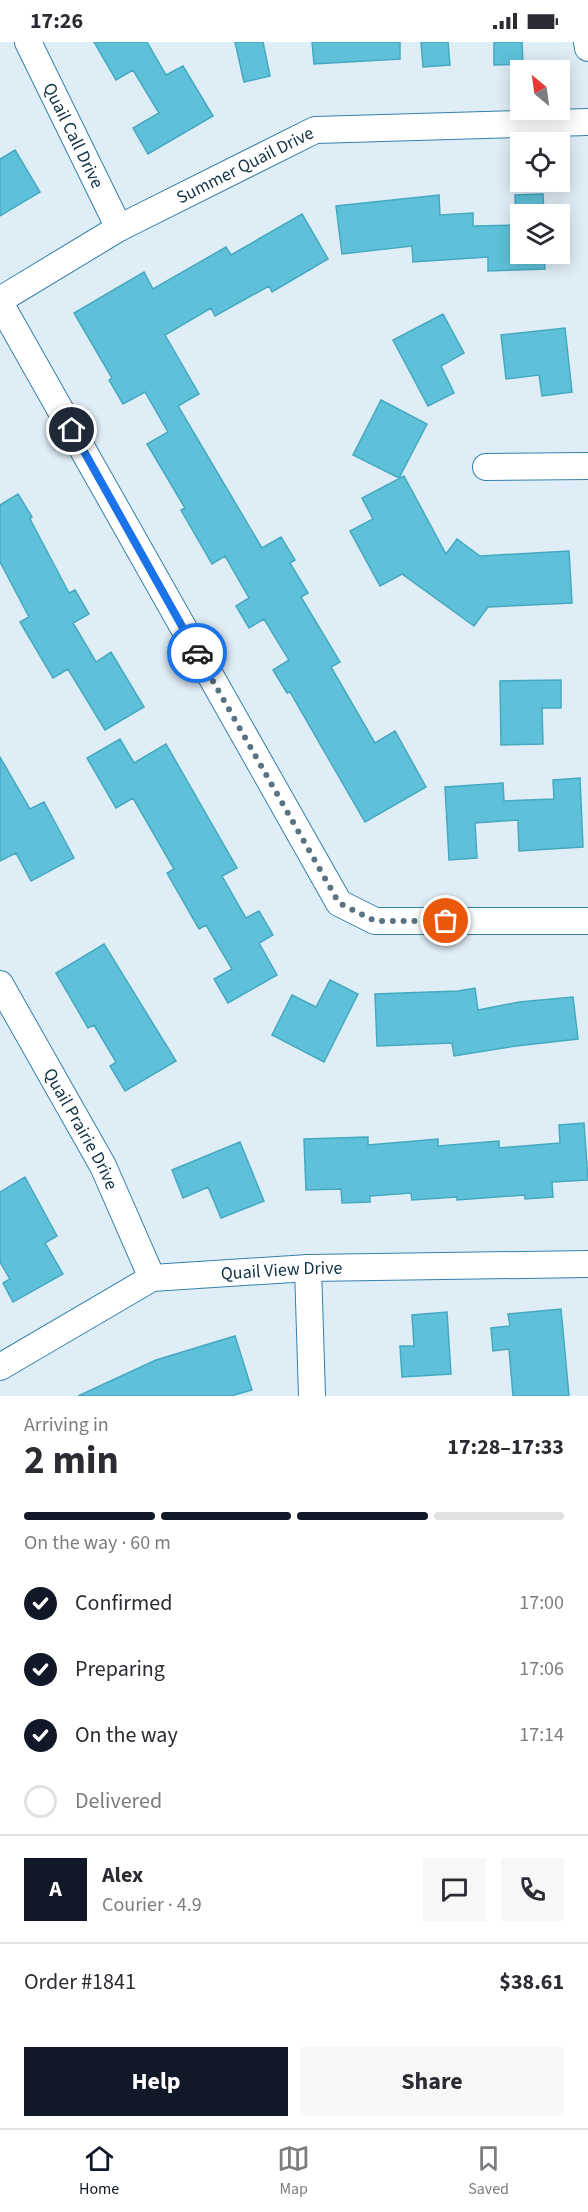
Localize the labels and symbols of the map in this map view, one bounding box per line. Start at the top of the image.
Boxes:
north arrow [510,60,570,120]
street label: Quail Call Drive [37,78,110,192]
street label: Summer Quail Drive [172,120,318,210]
pin [46,404,97,455]
courier [167,623,227,683]
pin [420,895,471,946]
street label: Quail Prairie Drive [38,1063,124,1194]
street label: Quail View Drive [220,1255,343,1286]

